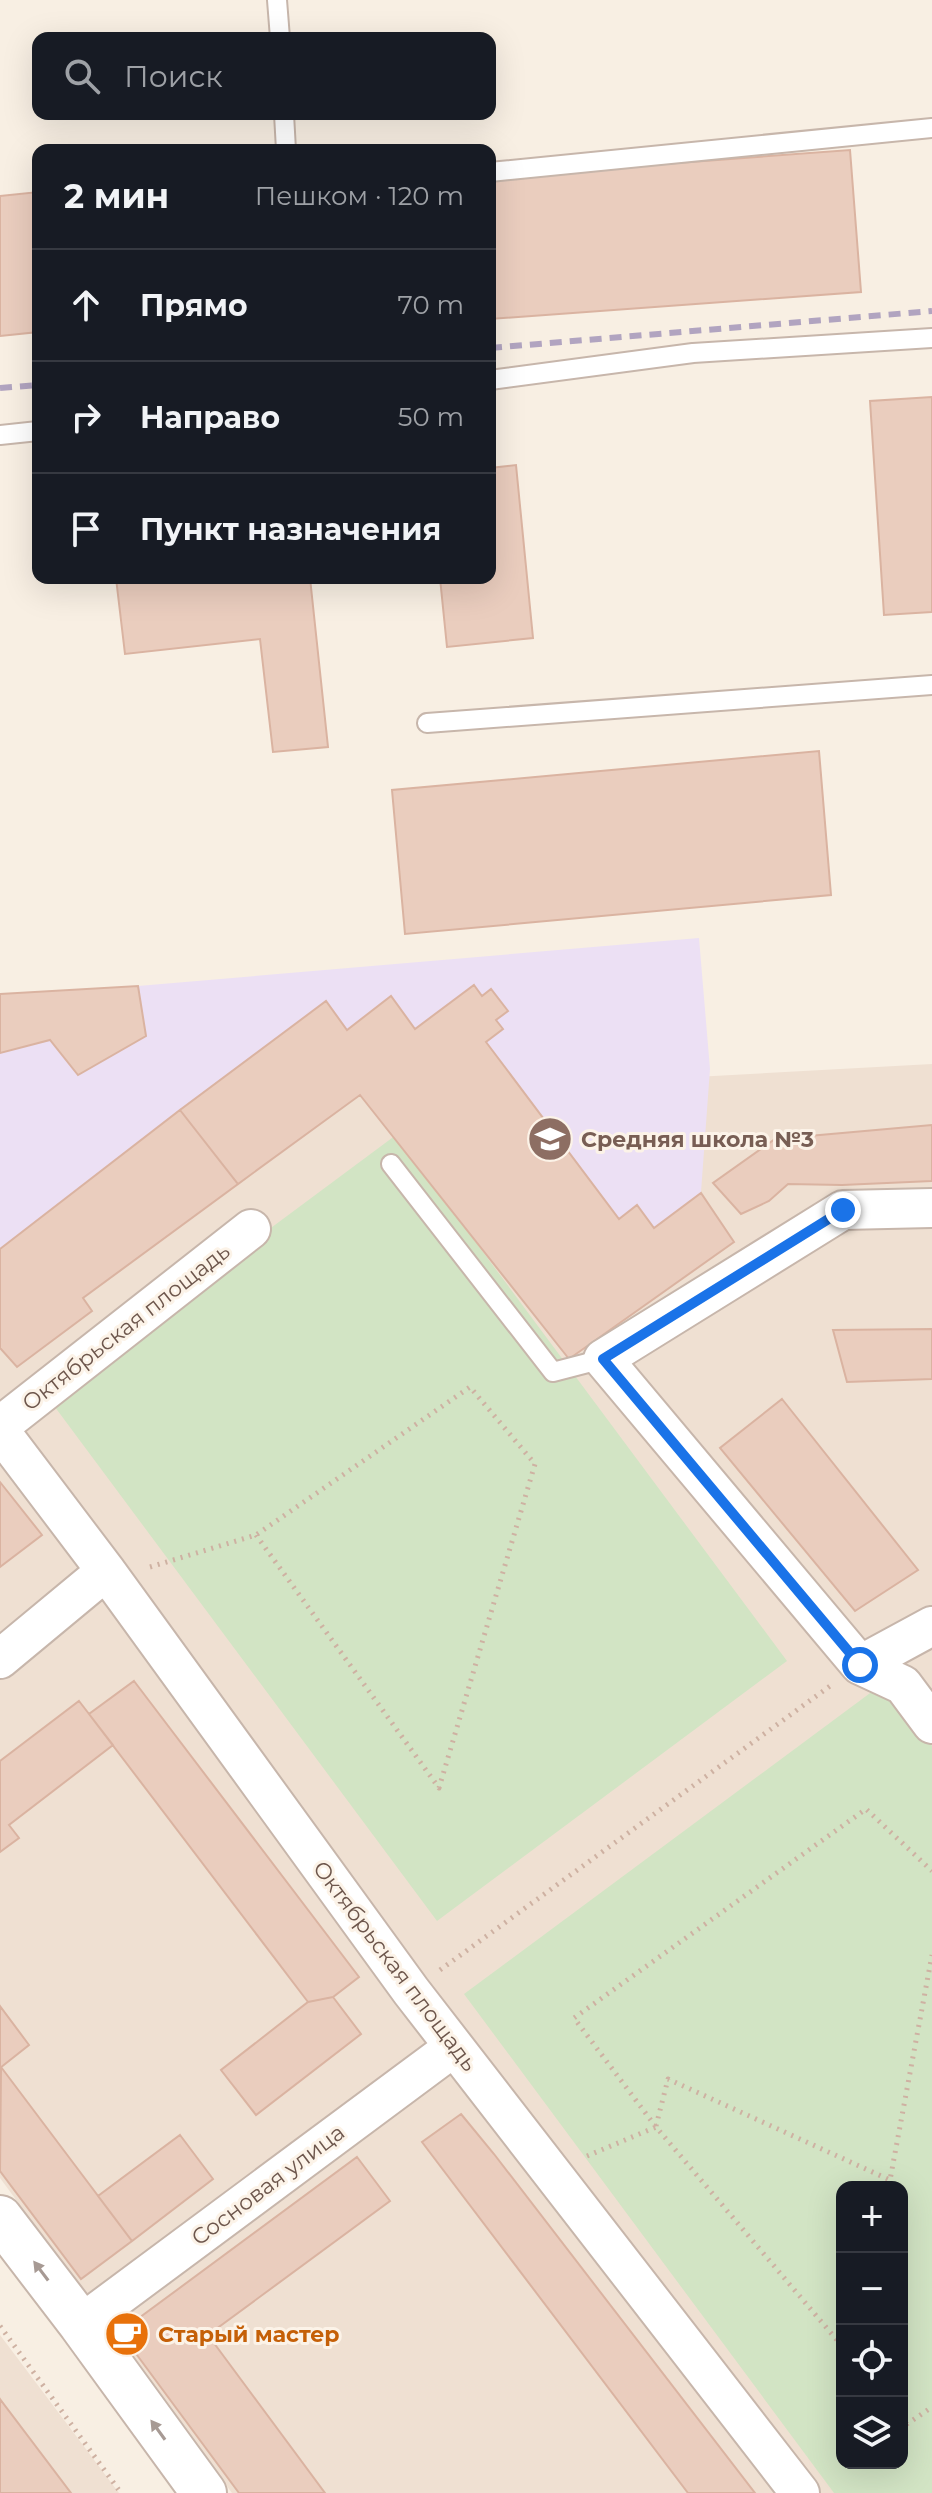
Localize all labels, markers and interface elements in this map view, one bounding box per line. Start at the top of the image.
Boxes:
search box [32,32,496,120]
icon: search [60,54,104,98]
text: Поиск [124,58,223,95]
text: 2 мин [64,175,169,217]
text: Пешком · 120 m [255,180,464,212]
icon: ahead [64,283,108,327]
text: Прямо [140,287,248,324]
text: 70 m [398,289,464,321]
icon: right [64,395,108,439]
text: Направо [140,399,280,436]
text: 50 m [398,401,464,433]
icon: arrive [64,507,108,551]
text: Пункт назначения [140,511,441,548]
school or university icon: Средняя школа №3 [526,1115,574,1163]
place label: Средняя школа №3 [581,1126,814,1153]
route end [825,1192,861,1228]
street label: Октябрьская площадь [17,1237,235,1417]
route start [842,1647,878,1683]
street label: Октябрьская площадь [307,1856,483,2076]
street label: Сосновая улица [186,2119,350,2251]
map controls [836,2181,908,2469]
button: + [836,2181,908,2253]
button: − [836,2253,908,2325]
one-way arrow [33,2261,49,2281]
cafe icon: Старый мастер [103,2310,151,2358]
place label: Старый мастер [158,2321,340,2348]
button: locate [836,2325,908,2397]
button: layers [836,2397,908,2469]
one-way arrow [150,2419,166,2441]

